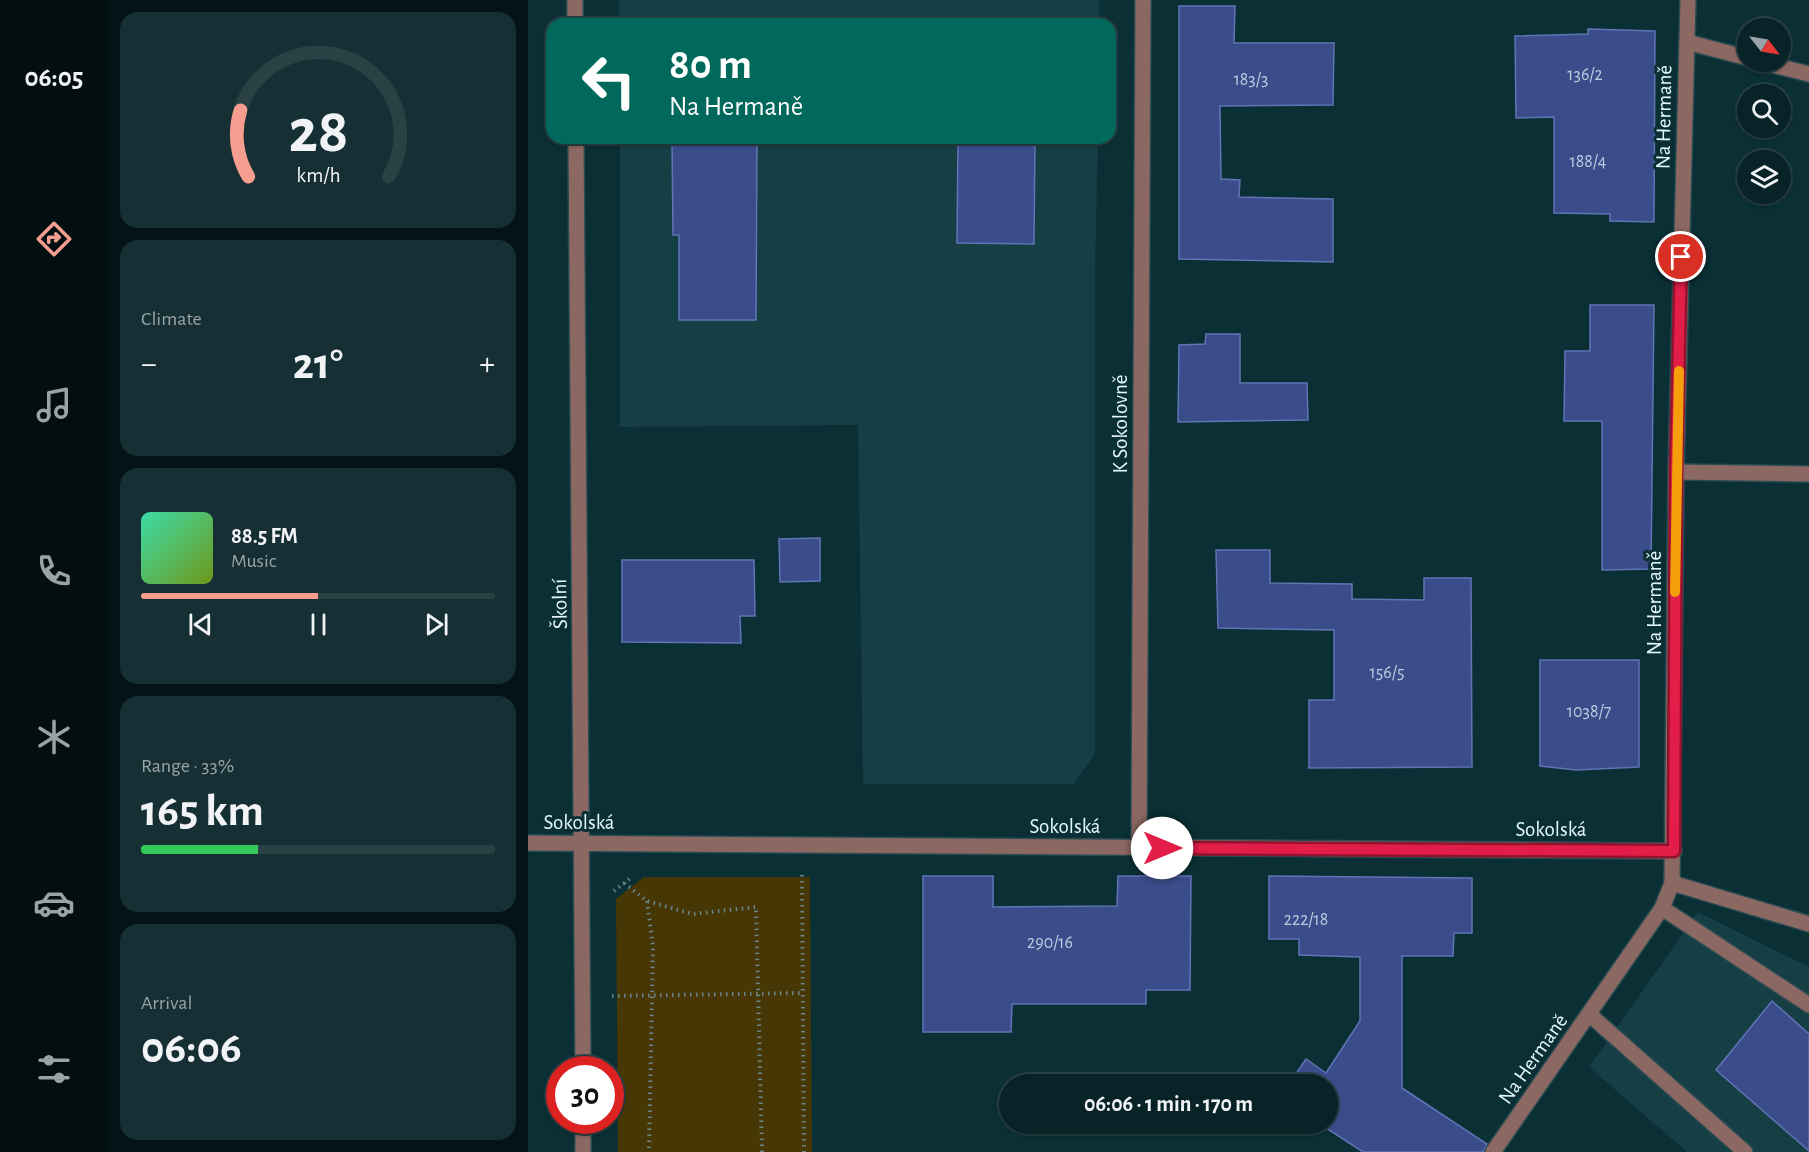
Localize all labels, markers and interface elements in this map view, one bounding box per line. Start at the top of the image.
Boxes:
north arrow [1737,18,1791,72]
map controls [1737,18,1791,204]
icon: left [570,42,648,120]
text: 80 m [669,44,752,86]
text: 06:05 [24,64,84,91]
street label: Na Hermaně [1653,65,1675,169]
house number: 136/2 [1567,66,1603,84]
house number: 183/3 [1234,71,1268,89]
button: search [1737,84,1791,138]
text: Na Hermaně [669,93,803,120]
text: 28 [288,101,348,163]
button: layers [1737,150,1791,204]
house number: 188/4 [1569,153,1607,171]
text: km/h [296,165,340,186]
icon: directions [33,218,75,260]
pin [1655,231,1706,282]
icon: arrive [1664,240,1697,273]
text: Climate [141,309,202,329]
text: 21° [293,342,343,387]
text: − [141,348,157,381]
text: + [479,348,495,381]
street label: K Sokolovně [1110,375,1131,473]
icon: music [33,384,75,426]
text: 88.5 FM [231,525,298,547]
icon: phone [33,550,75,592]
text: Music [231,551,277,571]
street label: Na Hermaně [1644,551,1665,655]
street label: Školní [547,578,571,629]
icon: previous [184,608,217,641]
icon: pause [302,608,335,641]
icon: next [420,608,453,641]
house number: 156/5 [1370,664,1404,682]
house number: 1038/7 [1567,703,1611,721]
icon: climate [33,716,75,758]
text: Range · 33% [141,756,234,776]
text: 165 km [141,789,264,834]
street label: Sokolská [543,812,615,833]
street label: Sokolská [1029,816,1101,837]
position arrow [1130,816,1194,880]
street label: Sokolská [1515,819,1587,840]
icon: car [33,882,75,924]
house number: 222/18 [1284,911,1328,929]
house number: 290/16 [1027,934,1073,952]
text: Arrival [141,993,192,1013]
street label: Na Hermaně [1494,1010,1572,1108]
text: 06:06 [141,1026,242,1071]
icon: filters [33,1048,75,1090]
speed limit sign: 30 [546,1056,624,1134]
text: 06:06 · 1 min · 170 m [1084,1093,1253,1115]

